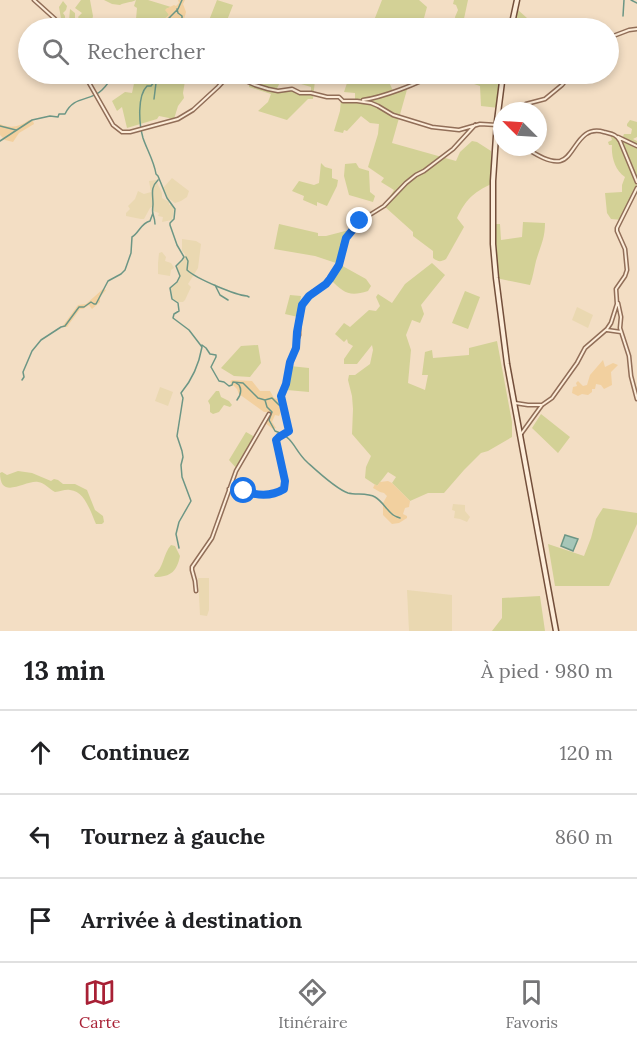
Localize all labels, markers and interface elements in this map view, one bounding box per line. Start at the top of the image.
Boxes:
search box [18,18,619,84]
icon: search [39,35,72,68]
text: Rechercher [87,37,205,65]
north arrow [493,102,547,156]
route end [346,207,372,233]
route start [230,477,256,503]
text: 13 min [24,654,105,687]
text: À pied · 980 m [481,658,613,683]
icon: ahead [24,736,57,769]
text: Continuez [81,738,189,766]
text: 120 m [559,740,613,765]
icon: left [24,820,57,853]
text: Tournez à gauche [81,822,265,850]
text: 860 m [555,824,613,849]
icon: arrive [24,904,57,937]
text: Arrivée à destination [81,906,302,934]
tab: Carte [79,976,120,1032]
tab: Itinéraire [278,976,348,1032]
tab: Favoris [506,976,558,1032]

